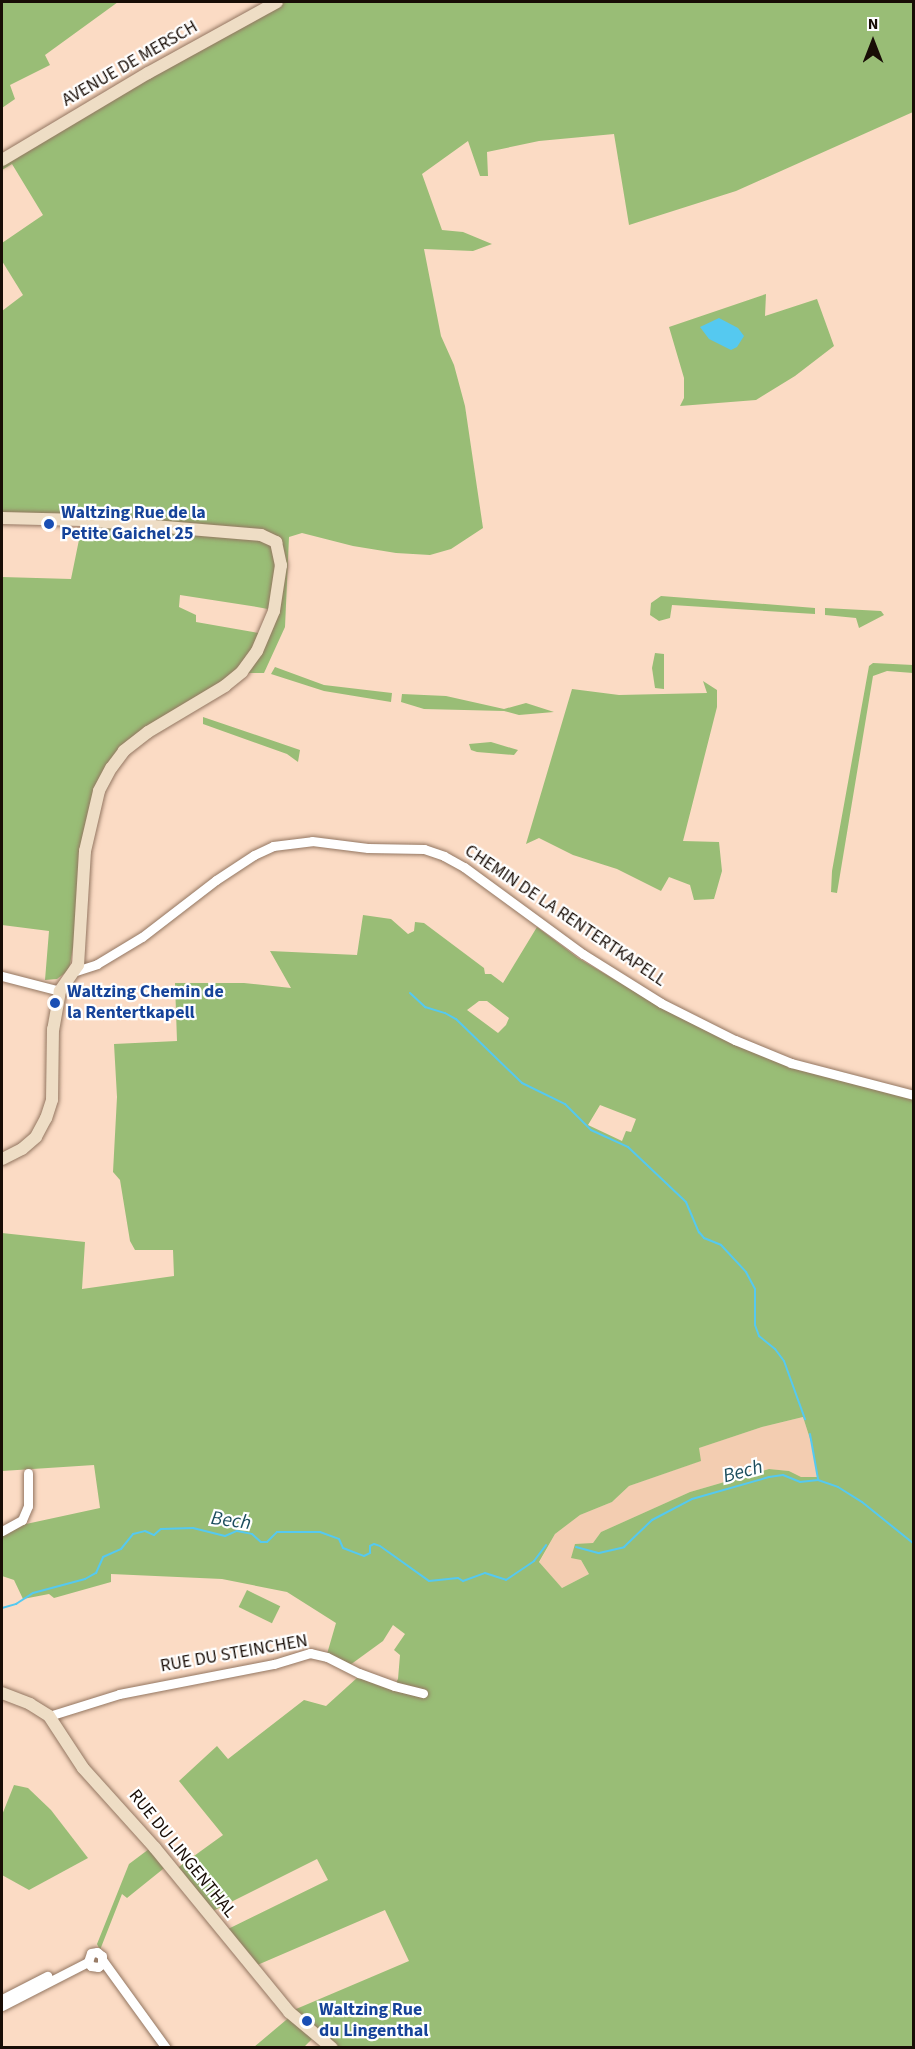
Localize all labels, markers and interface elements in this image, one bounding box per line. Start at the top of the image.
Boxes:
north arrow [843,12,903,72]
text: N [868,13,878,35]
street label: AVENUE DE MERSCH [58,16,202,112]
place label: Waltzing Rue de la Petite Gaichel 25 [61,503,206,546]
marker: Waltzing Rue de la Petite Gaichel 25 [42,517,56,531]
street label: CHEMIN DE LA RENTERTKAPELL [460,840,670,992]
place label: Waltzing Chemin de la Rentertkapell [67,982,224,1024]
marker: Waltzing Chemin de la Rentertkapell [48,996,62,1010]
water label: Bech [721,1455,765,1489]
water label: Bech [209,1506,253,1536]
street label: RUE DU STEINCHEN [159,1630,309,1678]
street label: RUE DU LINGENTHAL [124,1786,240,1922]
place label: Waltzing Rue du Lingenthal [319,2000,428,2042]
marker: Waltzing Rue du Lingenthal [300,2014,314,2028]

